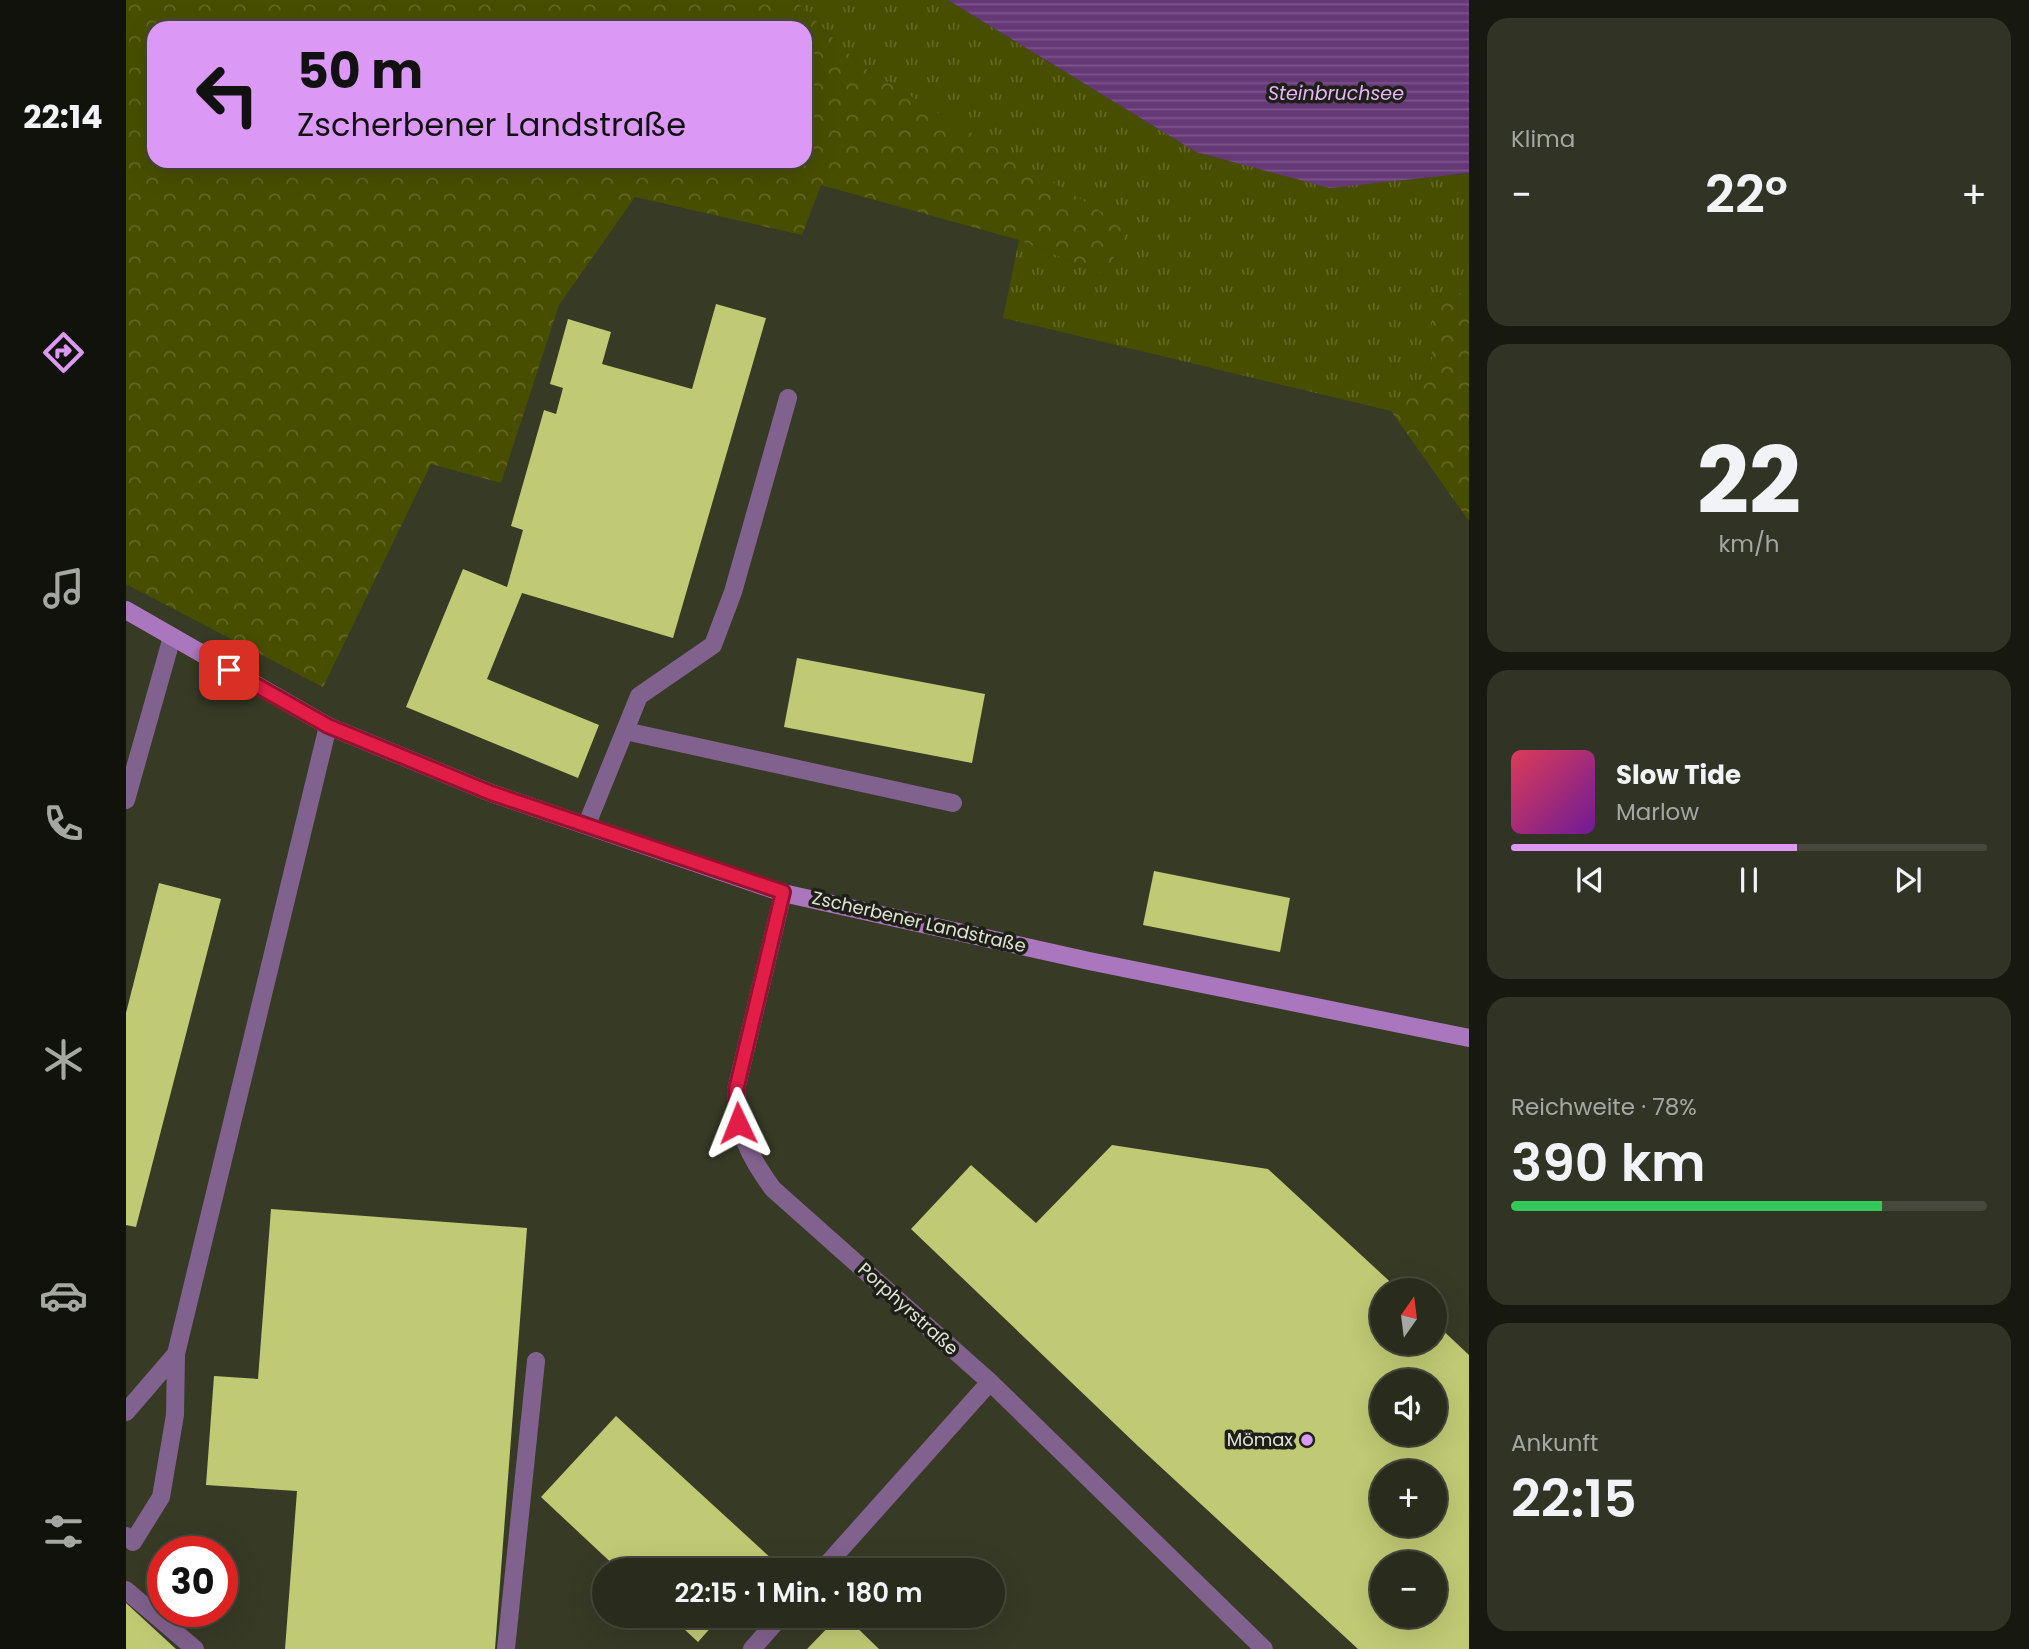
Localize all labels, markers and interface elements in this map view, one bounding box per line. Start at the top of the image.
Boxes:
text: 50 m [297,37,423,105]
icon: left [182,49,273,140]
water label: Steinbruchsee [1268,80,1404,107]
text: 22:14 [23,94,103,139]
text: Zscherbener Landstraße [297,102,686,147]
text: Klima [1511,123,1575,155]
text: 22° [1705,158,1788,231]
text: − [1511,168,1532,221]
text: + [1961,168,1987,221]
icon: directions [39,328,88,377]
text: 22 [1697,417,1801,545]
text: km/h [1718,528,1780,560]
icon: music [39,564,88,613]
pin [199,640,259,700]
icon: arrive [210,651,248,689]
text: Slow Tide [1616,757,1741,793]
text: Marlow [1616,796,1699,828]
icon: phone [39,799,88,848]
icon: previous [1571,861,1609,899]
icon: pause [1730,861,1768,899]
icon: next [1889,861,1927,899]
street label: Zscherbener Landstraße [810,885,1029,958]
icon: climate [39,1035,88,1084]
position arrow [701,1086,775,1160]
text: Reichweite · 78% [1511,1091,1697,1123]
text: 390 km [1511,1126,1706,1199]
street label: Porphyrstraße [853,1257,964,1361]
icon: car [39,1271,88,1320]
north arrow [1370,1278,1447,1354]
map controls [1370,1278,1447,1628]
button: sound [1370,1369,1447,1446]
place label: Mömax [1227,1427,1293,1452]
text: Ankunft [1511,1427,1598,1459]
marker: Mömax [1299,1432,1315,1448]
button: + [1370,1460,1447,1537]
text: 22:15 [1511,1462,1637,1535]
icon: filters [39,1507,88,1556]
speed limit sign: 30 [147,1536,238,1627]
button: − [1370,1551,1447,1628]
text: 22:15 · 1 Min. · 180 m [674,1575,923,1611]

